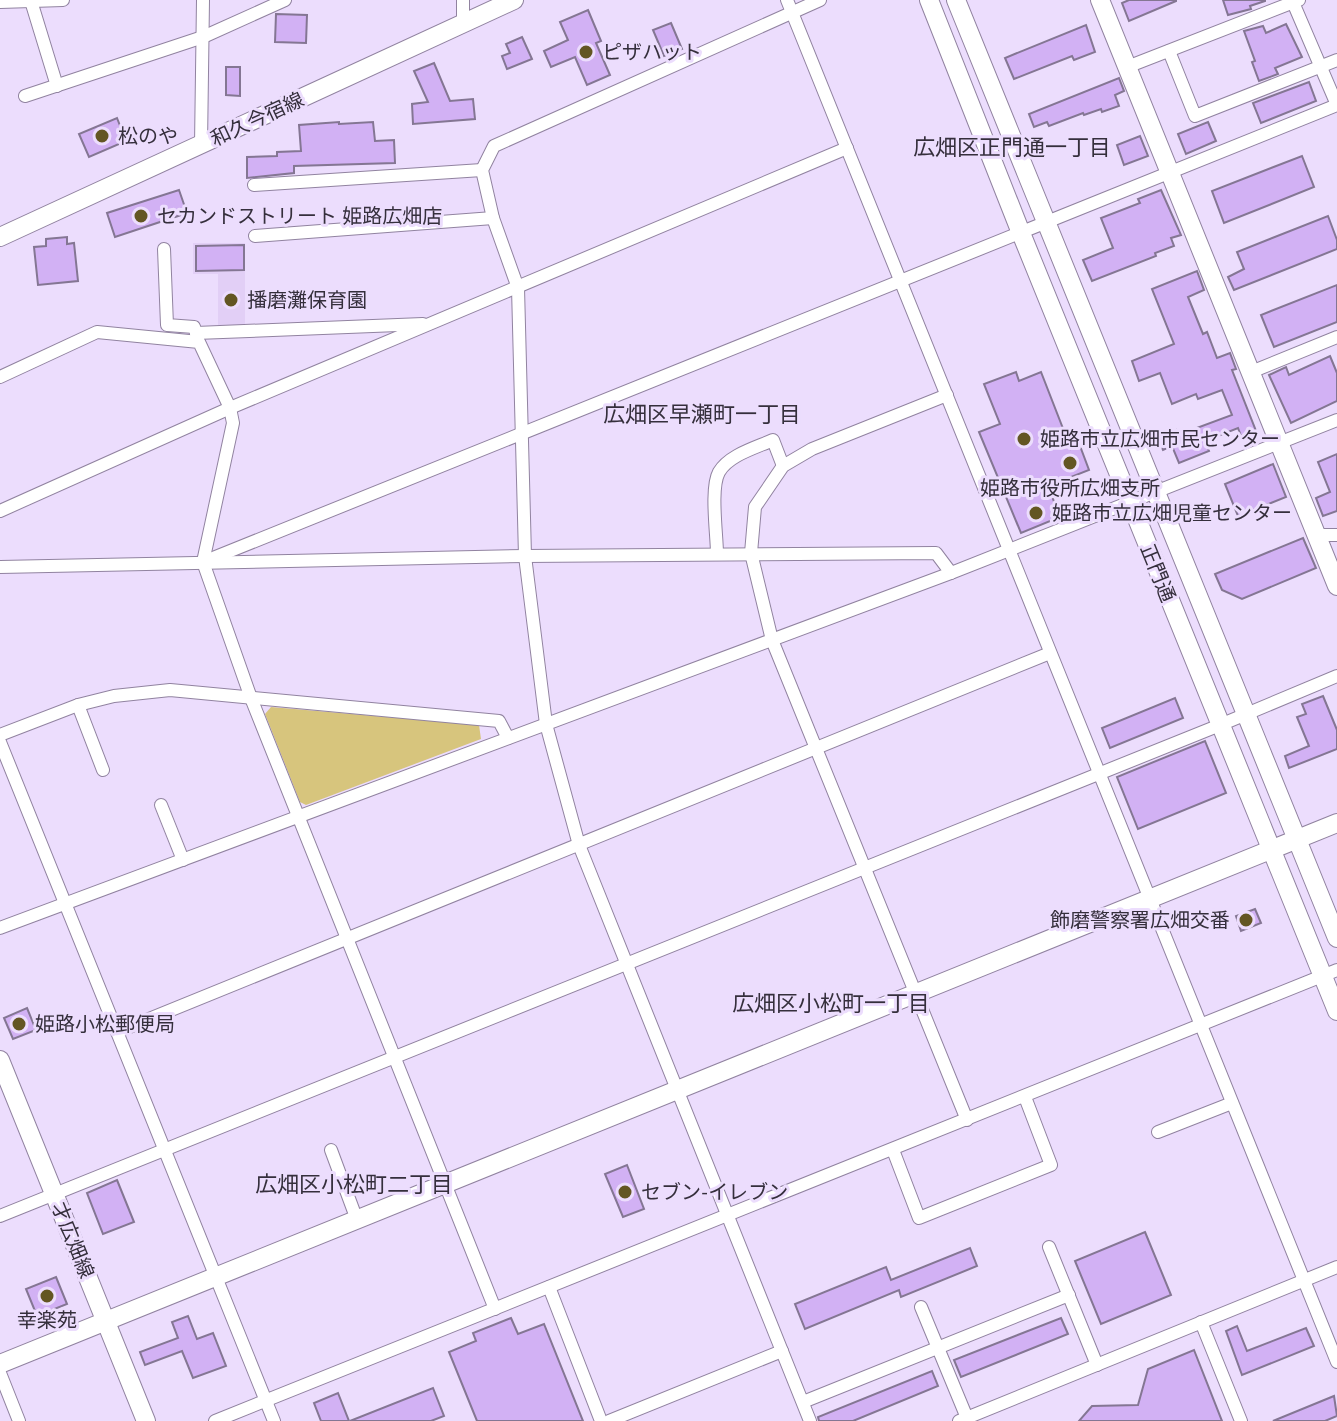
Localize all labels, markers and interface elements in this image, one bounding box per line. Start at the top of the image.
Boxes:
place label: ピザハット [602,39,702,65]
marker: ピザハット [577,43,595,61]
street label: 和久今宿線 [206,86,308,152]
place label: 松のや [118,123,178,149]
marker: 松のや [93,127,111,145]
district label: 広畑区正門通一丁目 [913,133,1111,161]
place label: セカンドストリート 姫路広畑店 [157,203,442,229]
marker: セカンドストリート 姫路広畑店 [132,207,150,225]
place label: 播磨灘保育園 [247,287,367,313]
marker: 播磨灘保育園 [222,291,240,309]
district label: 広畑区早瀬町一丁目 [603,400,801,428]
place label: 姫路市立広畑市民センター [1040,426,1280,452]
marker: 姫路市立広畑市民センター [1015,430,1033,448]
marker: 姫路市役所広畑支所 [1061,454,1079,472]
place label: 姫路市役所広畑支所 [980,475,1160,501]
place label: 姫路市立広畑児童センター [1052,500,1292,526]
marker: 姫路市立広畑児童センター [1027,504,1045,522]
street label: 正門通 [1135,540,1181,606]
place label: 飾磨警察署広畑交番 [1050,907,1230,933]
marker: 飾磨警察署広畑交番 [1237,911,1255,929]
district label: 広畑区小松町一丁目 [732,989,930,1017]
place label: 姫路小松郵便局 [35,1011,175,1037]
marker: 姫路小松郵便局 [10,1015,28,1033]
district label: 広畑区小松町二丁目 [255,1170,453,1198]
place label: セブン-イレブン [641,1179,788,1205]
marker: セブン-イレブン [616,1183,634,1201]
street label: 才広畑線 [46,1198,100,1282]
marker: 幸楽苑 [38,1287,56,1305]
place label: 幸楽苑 [17,1307,77,1333]

